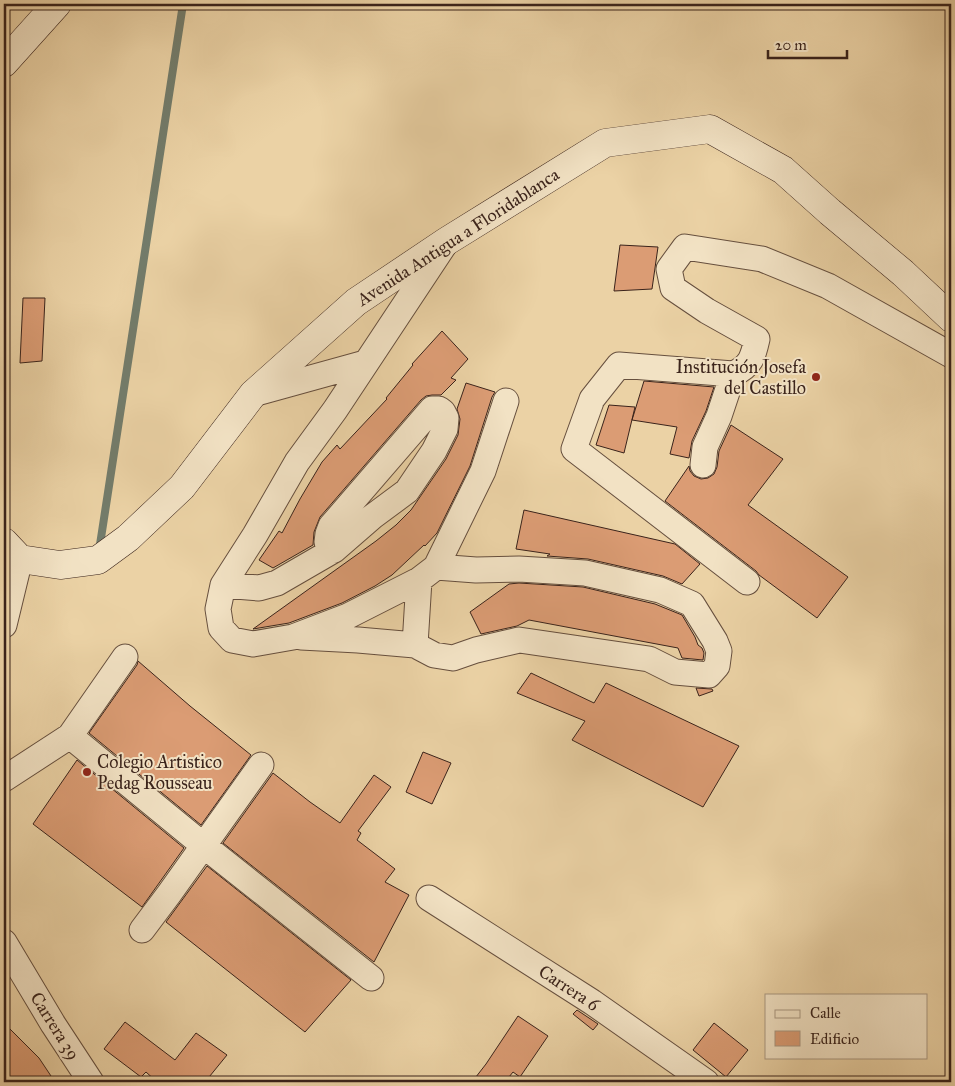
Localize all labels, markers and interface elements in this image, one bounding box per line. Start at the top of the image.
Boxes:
scale bar [768,28,846,60]
text: 20 m [775,36,807,54]
street label: Avenida Antigua a Floridablanca [352,163,564,312]
place label: Institución Josefa del Castillo [676,356,806,399]
marker: Institución Josefa del Castillo [810,371,822,383]
place label: Colegio Artistico Pedag Rousseau [97,751,222,795]
marker: Colegio Artistico Pedag Rousseau [81,766,93,778]
street label: Carrera 6 [534,960,604,1016]
street label: Carrera 39 [26,988,84,1064]
legend [765,994,928,1058]
text: Calle [810,1004,841,1022]
text: Edificio [810,1030,859,1048]

